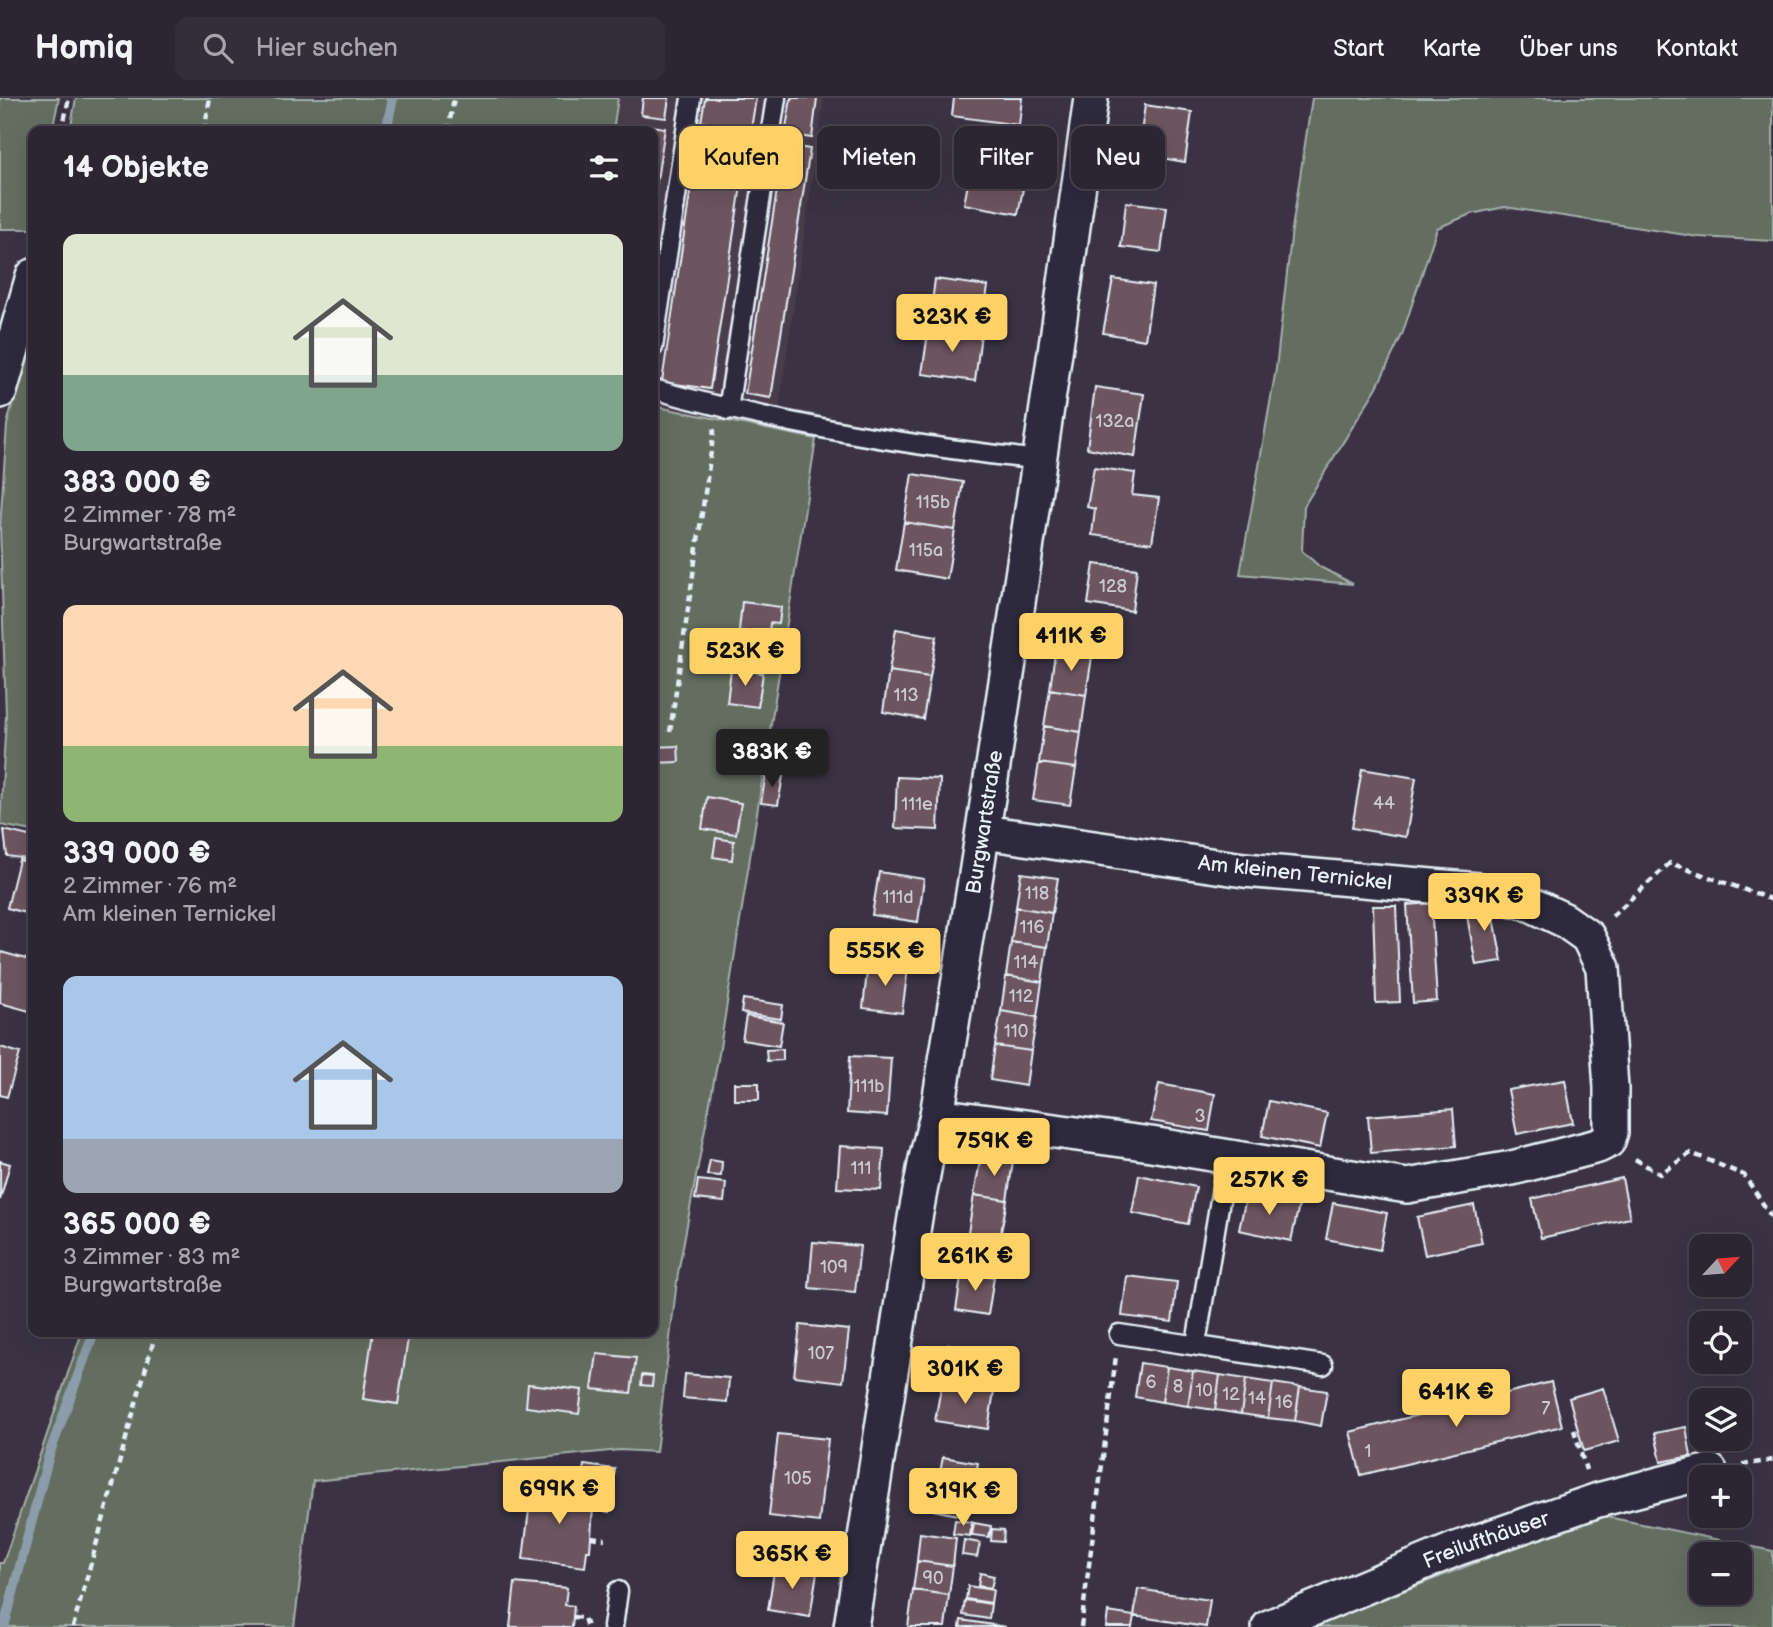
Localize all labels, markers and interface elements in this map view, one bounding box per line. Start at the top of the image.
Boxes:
search box [175,17,665,80]
text: Homiq [35,28,133,68]
icon: search [199,29,237,67]
text: Hier suchen [255,33,398,64]
text: Start [1333,34,1384,63]
text: Karte [1422,34,1481,63]
text: Über uns [1519,34,1618,63]
text: Kontakt [1656,34,1738,63]
chip: Kaufen [679,126,803,189]
chip: Mieten [817,126,940,189]
chip: Filter [954,126,1057,189]
chip: Neu [1071,126,1165,189]
icon: filters [585,149,623,187]
text: 14 Objekte [63,150,209,186]
icon: home [280,280,406,406]
pin: 323K € [895,294,1009,354]
text: 323K € [912,303,992,331]
house number: 132a [1096,411,1134,432]
text: 383 000 € [63,465,211,501]
house number: 115b [916,492,950,513]
text: 2 Zimmer · 78 m² [63,501,237,529]
text: Burgwartstraße [63,529,222,557]
house number: 115a [909,540,943,561]
house number: 128 [1099,576,1127,597]
pin: 411K € [1014,614,1128,673]
text: 411K € [1035,622,1107,650]
pin: 523K € [688,628,802,688]
text: 523K € [705,637,785,665]
icon: home [280,651,406,777]
house number: 113 [893,685,919,706]
pin: 383K € [715,730,829,789]
text: 383K € [732,738,812,766]
street label: Burgwartstraße [961,748,1008,896]
house number: 44 [1373,793,1395,814]
house number: 111e [901,794,933,815]
text: 339 000 € [63,836,211,872]
street label: Am kleinen Ternickel [1197,850,1393,896]
text: 2 Zimmer · 76 m² [63,872,237,900]
pin: 339K € [1427,874,1541,933]
text: 339K € [1444,882,1524,910]
house number: 118 [1025,883,1049,904]
house number: 111d [882,887,914,908]
text: Am kleinen Ternickel [63,900,276,928]
house number: 116 [1020,917,1044,938]
pin: 555K € [828,928,942,988]
text: 555K € [845,937,925,965]
house number: 114 [1014,952,1038,973]
house number: 112 [1009,986,1034,1007]
house number: 110 [1004,1021,1028,1042]
icon: home [280,1022,406,1148]
house number: 111b [853,1076,885,1097]
house number: 3 [1194,1106,1206,1127]
pin: 759K € [937,1118,1051,1178]
text: 759K € [955,1127,1033,1155]
house number: 111 [851,1158,871,1179]
pin: 257K € [1212,1158,1326,1217]
text: 257K € [1230,1166,1308,1194]
text: 365 000 € [63,1207,211,1243]
pin: 261K € [918,1234,1032,1293]
north arrow [1689,1234,1752,1297]
map controls [1689,1234,1752,1605]
text: 261K € [937,1242,1013,1270]
text: 3 Zimmer · 83 m² [63,1243,241,1271]
house number: 109 [820,1257,848,1278]
text: Burgwartstraße [63,1271,222,1299]
button: locate [1689,1311,1752,1374]
house number: 107 [808,1343,834,1364]
pin: 301K € [908,1346,1022,1406]
text: 301K € [927,1355,1003,1383]
pin: 641K € [1399,1370,1513,1429]
house number: 6 [1146,1372,1157,1393]
house number: 8 [1173,1376,1183,1397]
text: 641K € [1418,1378,1494,1406]
house number: 10 [1195,1380,1213,1401]
house number: 12 [1222,1384,1240,1405]
house number: 14 [1248,1388,1266,1409]
button: layers [1689,1388,1752,1451]
house number: 16 [1275,1392,1293,1413]
house number: 7 [1542,1398,1551,1419]
house number: 1 [1365,1441,1371,1462]
button: + [1689,1465,1752,1528]
pin: 699K € [502,1466,616,1526]
house number: 105 [784,1468,812,1489]
pin: 319K € [906,1468,1020,1528]
text: 699K € [519,1475,599,1503]
text: 319K € [925,1477,1001,1505]
street label: Freilufthäuser [1419,1505,1553,1574]
pin: 365K € [735,1532,849,1591]
text: 365K € [752,1540,832,1568]
button: − [1689,1542,1752,1605]
house number: 90 [923,1568,944,1589]

